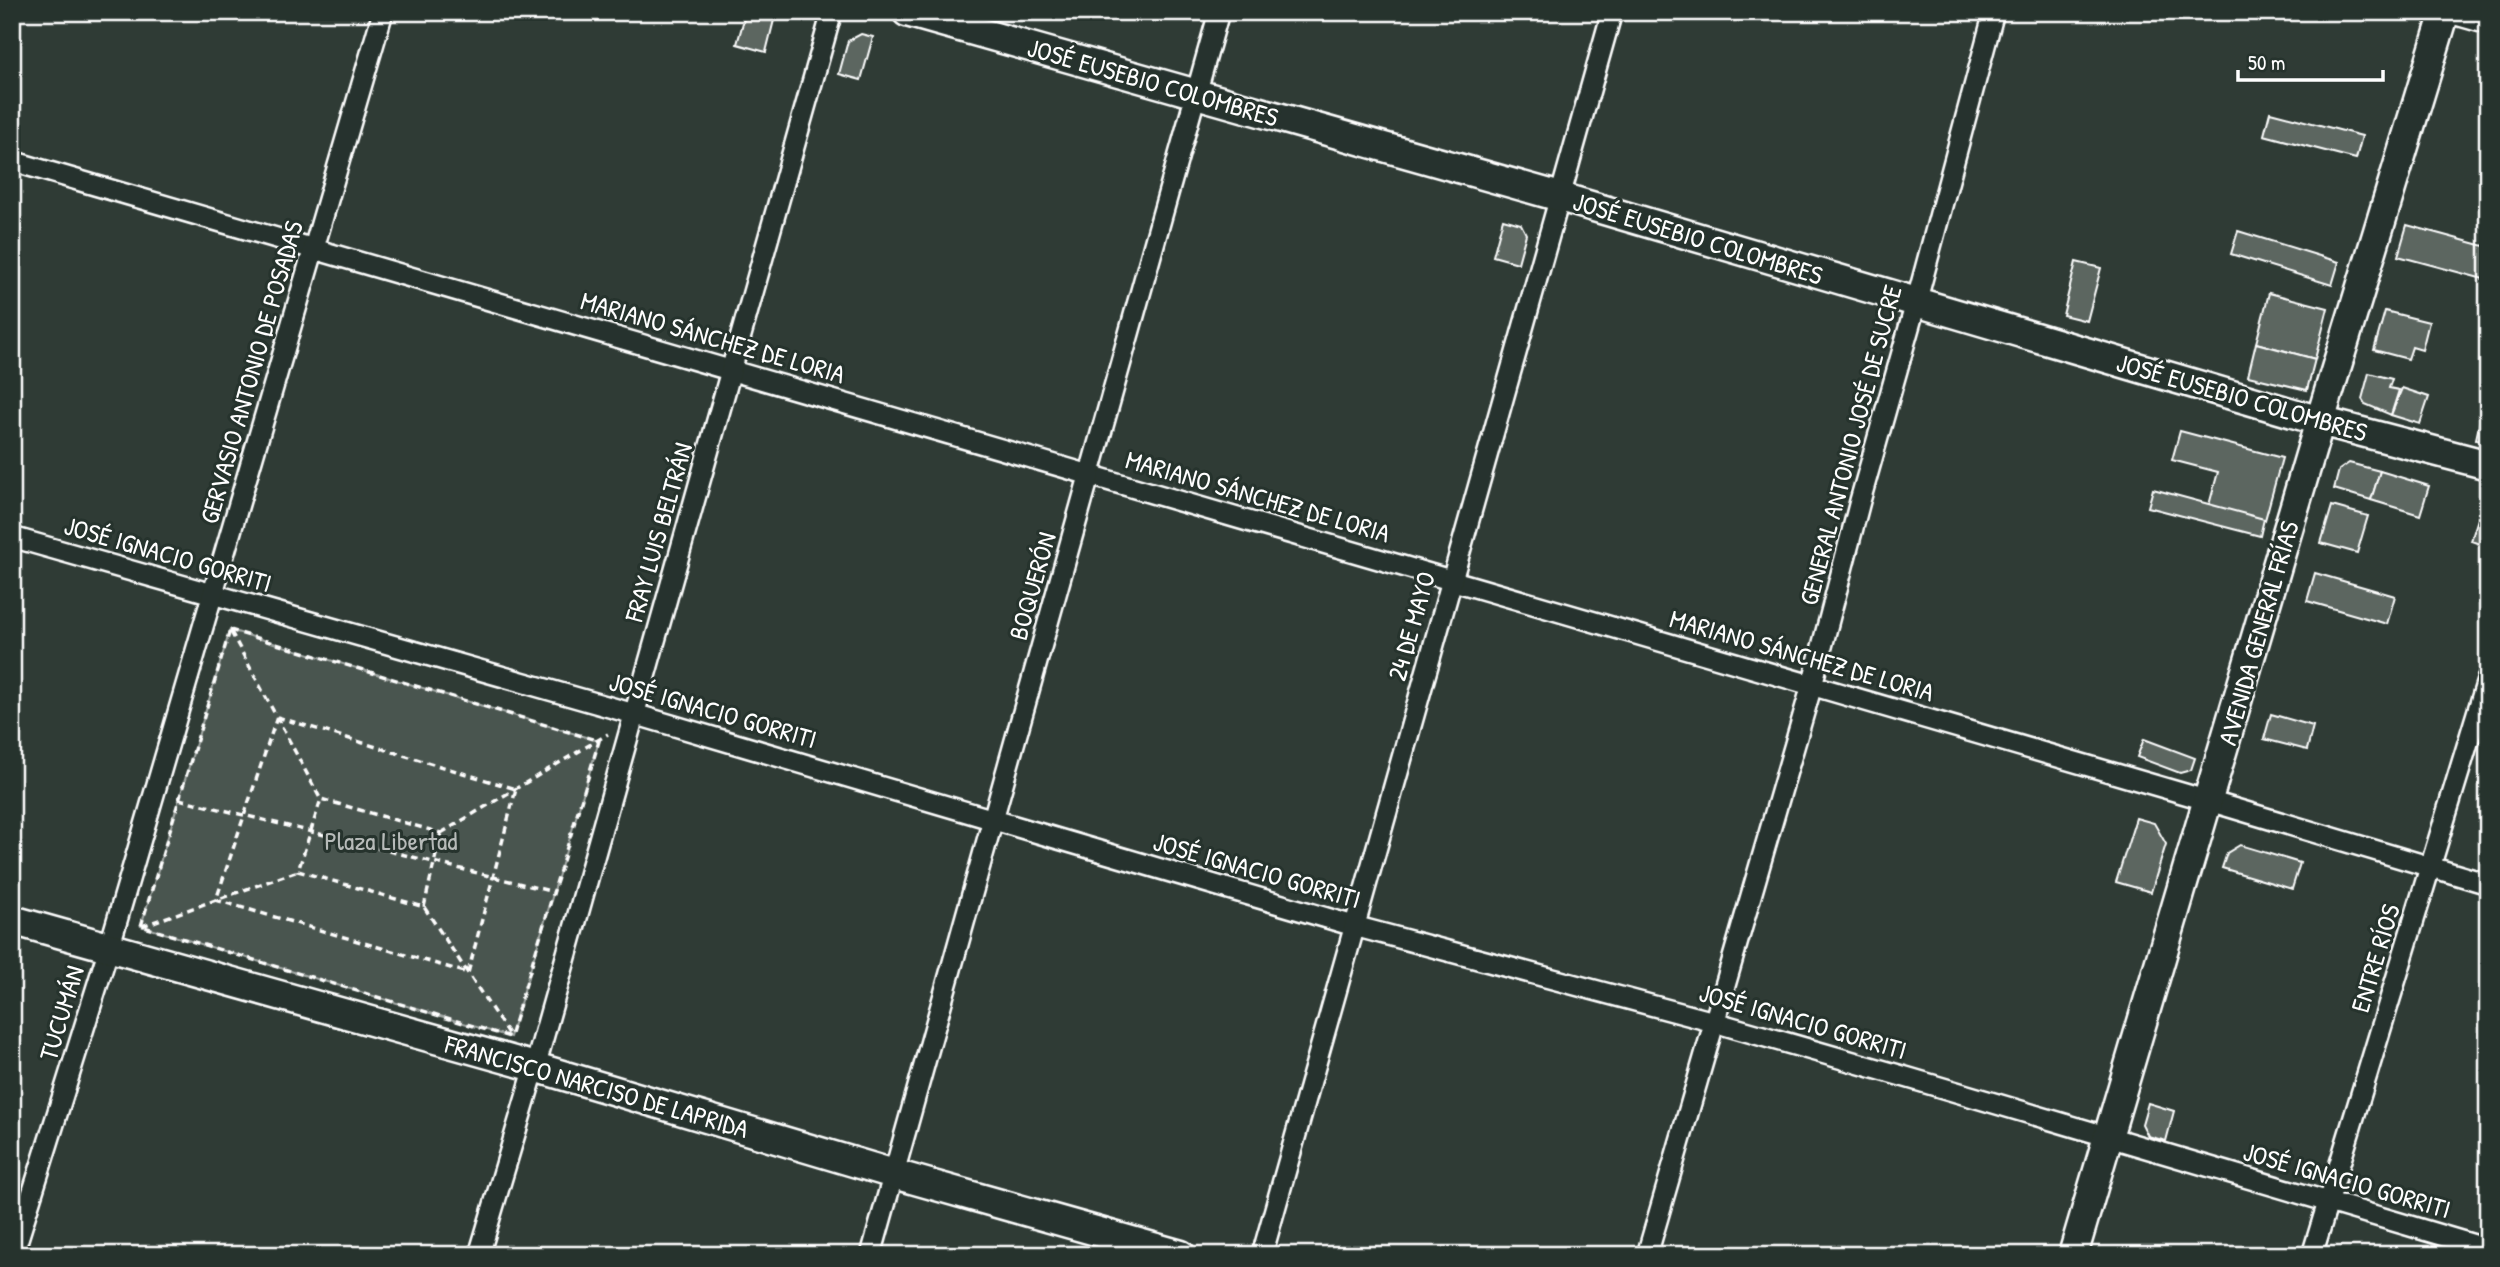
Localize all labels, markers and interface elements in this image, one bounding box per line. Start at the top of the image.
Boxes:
street label: JOSÉ EUSEBIO COLOMBRES [1024,29,1282,135]
scale bar [2238,38,2383,82]
text: 50 m [2248,48,2285,77]
street label: JOSÉ EUSEBIO COLOMBRES [1569,183,1827,293]
street label: GERVASIO ANTONIO DE POSADAS [191,216,311,527]
street label: GENERAL ANTONIO JOSÉ DE SUCRE [1790,281,1910,609]
street label: MARIANO SÁNCHEZ DE LORIA [577,283,849,392]
street label: JOSÉ EUSEBIO COLOMBRES [2113,344,2371,450]
street label: FRAY LUIS BELTRÁN [615,438,700,626]
street label: MARIANO SÁNCHEZ DE LORIA [1122,442,1394,551]
street label: JOSÉ IGNACIO GORRITI [60,508,276,600]
street label: AVENIDA GENERAL FRÍAS [2209,517,2307,749]
street label: BOQUERÓN [1000,528,1064,644]
street label: 24 DE MAYO [1379,567,1443,685]
street label: MARIANO SÁNCHEZ DE LORIA [1666,601,1938,710]
street label: JOSÉ IGNACIO GORRITI [605,664,821,756]
park label: Plaza Libertad [325,823,457,858]
street label: JOSÉ IGNACIO GORRITI [1149,824,1365,916]
street label: ENTRE RÍOS [2342,900,2408,1016]
street label: TUCUMÁN [30,961,92,1065]
street label: JOSÉ IGNACIO GORRITI [1695,975,1911,1067]
street label: FRANCISCO NARCISO DE LAPRIDA [440,1026,753,1146]
street label: JOSÉ IGNACIO GORRITI [2239,1134,2455,1226]

